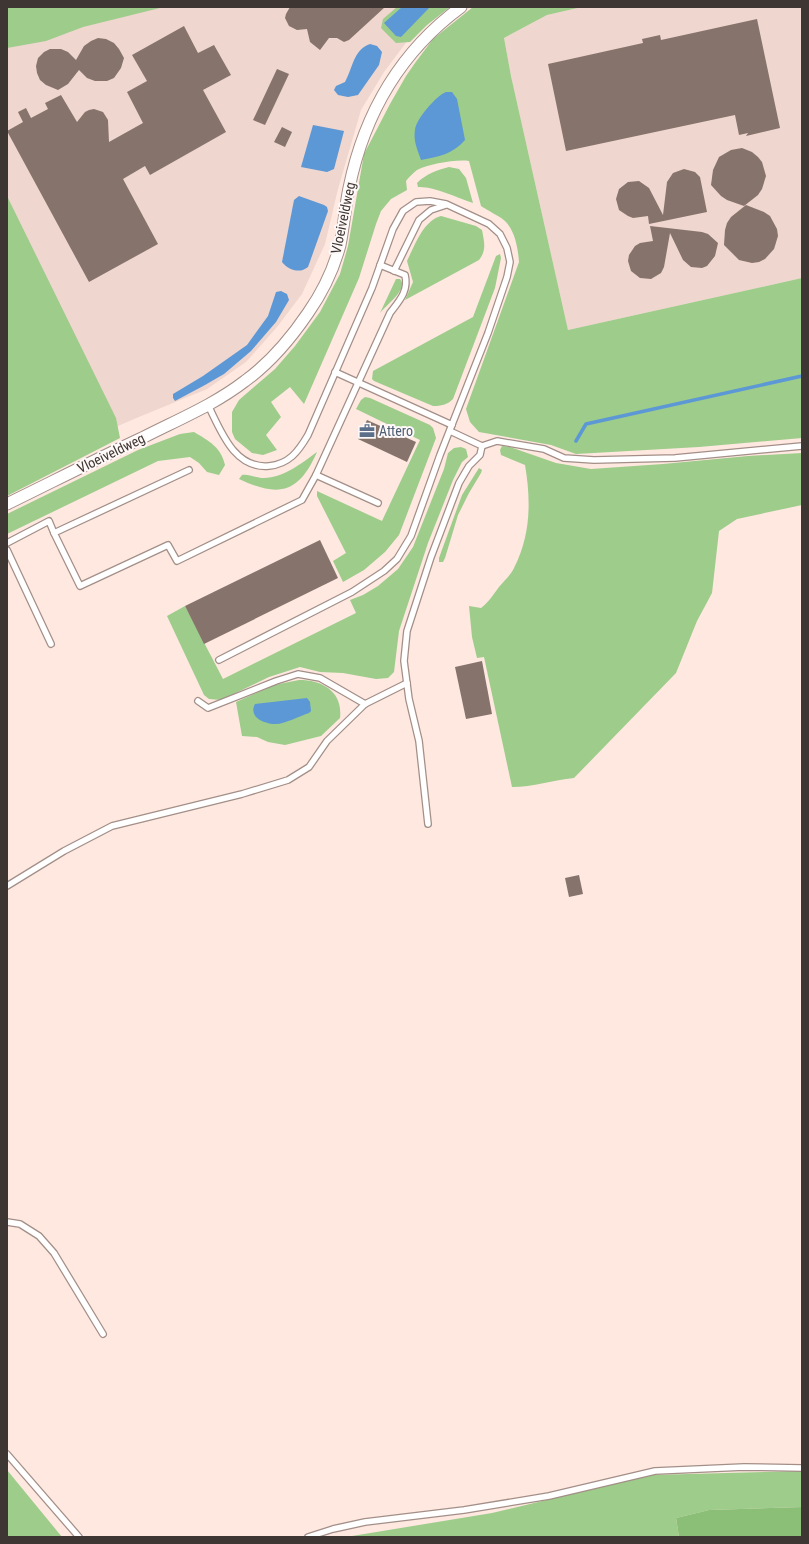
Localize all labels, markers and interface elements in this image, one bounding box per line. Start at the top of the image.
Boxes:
street label: Vloeiveldweg [328,181,358,255]
office icon: Attero [358,422,376,440]
place label: Attero [379,423,413,439]
street label: Vloeiveldweg [75,430,147,476]

